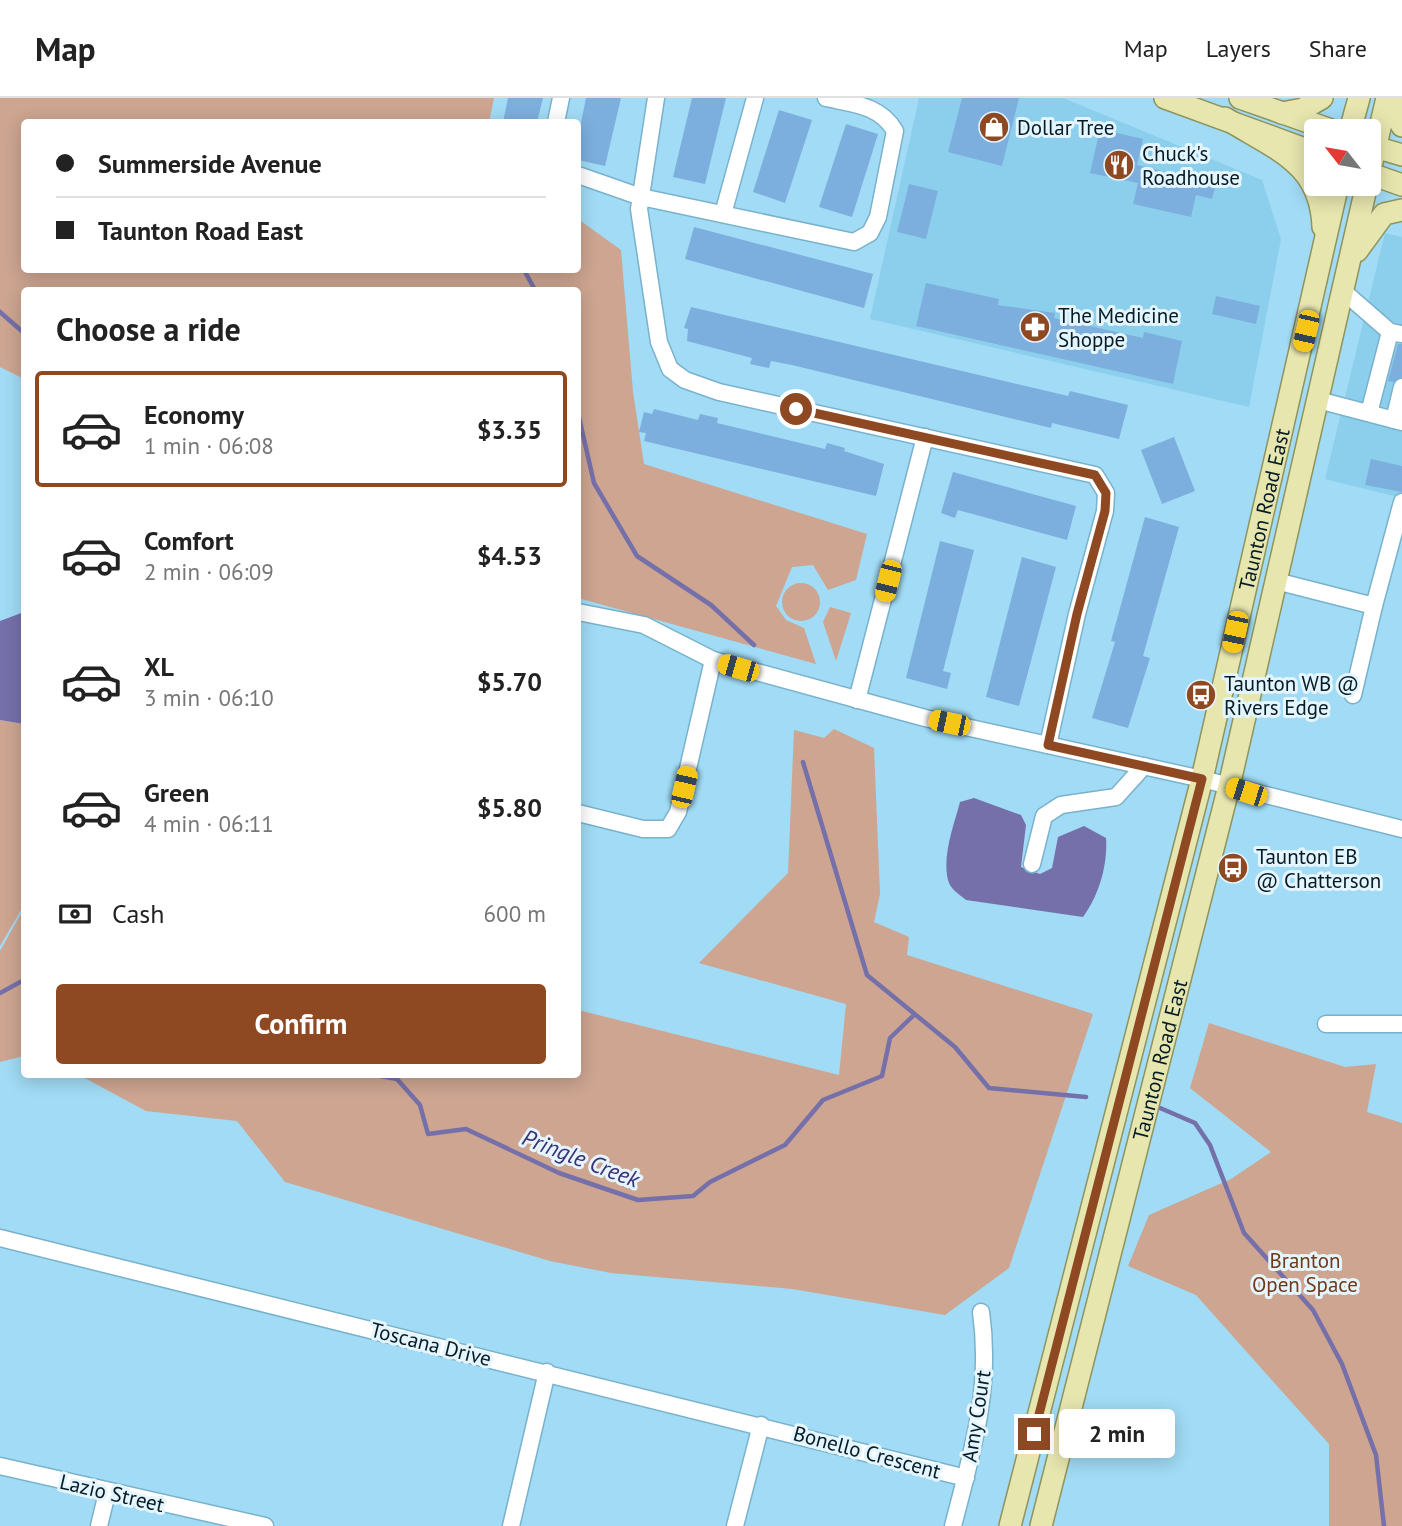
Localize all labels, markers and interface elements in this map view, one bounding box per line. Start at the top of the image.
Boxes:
text: Map [35,27,96,70]
text: Map [1124,33,1168,64]
text: Layers [1206,33,1271,64]
text: Share [1309,33,1367,64]
shop icon: Dollar Tree [977,110,1011,144]
place label: Dollar Tree [1017,114,1114,141]
north arrow [1304,119,1381,196]
map controls [1304,119,1381,196]
place label: Chuck's Roadhouse [1142,140,1240,191]
text: Summerside Avenue [98,147,322,180]
restaurant icon: Chuck's Roadhouse [1102,148,1136,182]
text: Taunton Road East [98,214,303,247]
place label: The Medicine Shoppe [1058,302,1179,353]
text: Choose a ride [56,308,241,350]
car [1292,308,1321,354]
pharmacy icon: The Medicine Shoppe [1018,310,1052,344]
route start [780,393,812,425]
icon: car [60,398,123,461]
text: Economy [144,398,244,431]
text: $3.35 [477,413,542,446]
street label: Taunton Road East [1232,425,1295,593]
text: 1 min · 06:08 [144,431,274,460]
icon: car [60,524,123,587]
text: Comfort [144,524,234,557]
text: $4.53 [477,539,542,572]
text: 2 min · 06:09 [144,557,274,586]
car [873,558,904,604]
car [1221,609,1250,655]
icon: car [60,650,123,713]
text: XL [144,650,174,683]
car [715,652,762,684]
text: $5.70 [477,665,542,698]
place label: Taunton WB @ Rivers Edge [1224,670,1359,721]
bus stop icon: Taunton WB @ Rivers Edge [1184,678,1218,712]
text: 3 min · 06:10 [144,683,274,712]
car [927,708,972,738]
car [670,764,699,810]
icon: car [60,776,123,839]
text: Green [144,776,209,809]
car [1223,776,1270,808]
text: $5.80 [477,791,542,824]
text: 4 min · 06:11 [144,809,274,838]
place label: Taunton EB @ Chatterson [1256,843,1381,894]
bus stop icon: Taunton EB @ Chatterson [1216,851,1250,885]
icon: cash [56,895,94,933]
text: Cash [112,897,164,930]
text: 600 m [484,899,546,928]
street label: Taunton Road East [1126,976,1193,1143]
button: Confirm [56,984,546,1064]
water label: Pringle Creek [518,1122,645,1194]
park label: Branton Open Space [1252,1247,1358,1298]
street label: Toscana Drive [368,1316,494,1372]
street label: Amy Court [955,1368,997,1464]
callout: 2 min [1058,1410,1174,1458]
route end [1018,1418,1050,1450]
street label: Bonello Crescent [790,1419,944,1485]
text: 2 min [1089,1419,1145,1448]
street label: Lazio Street [57,1468,167,1518]

